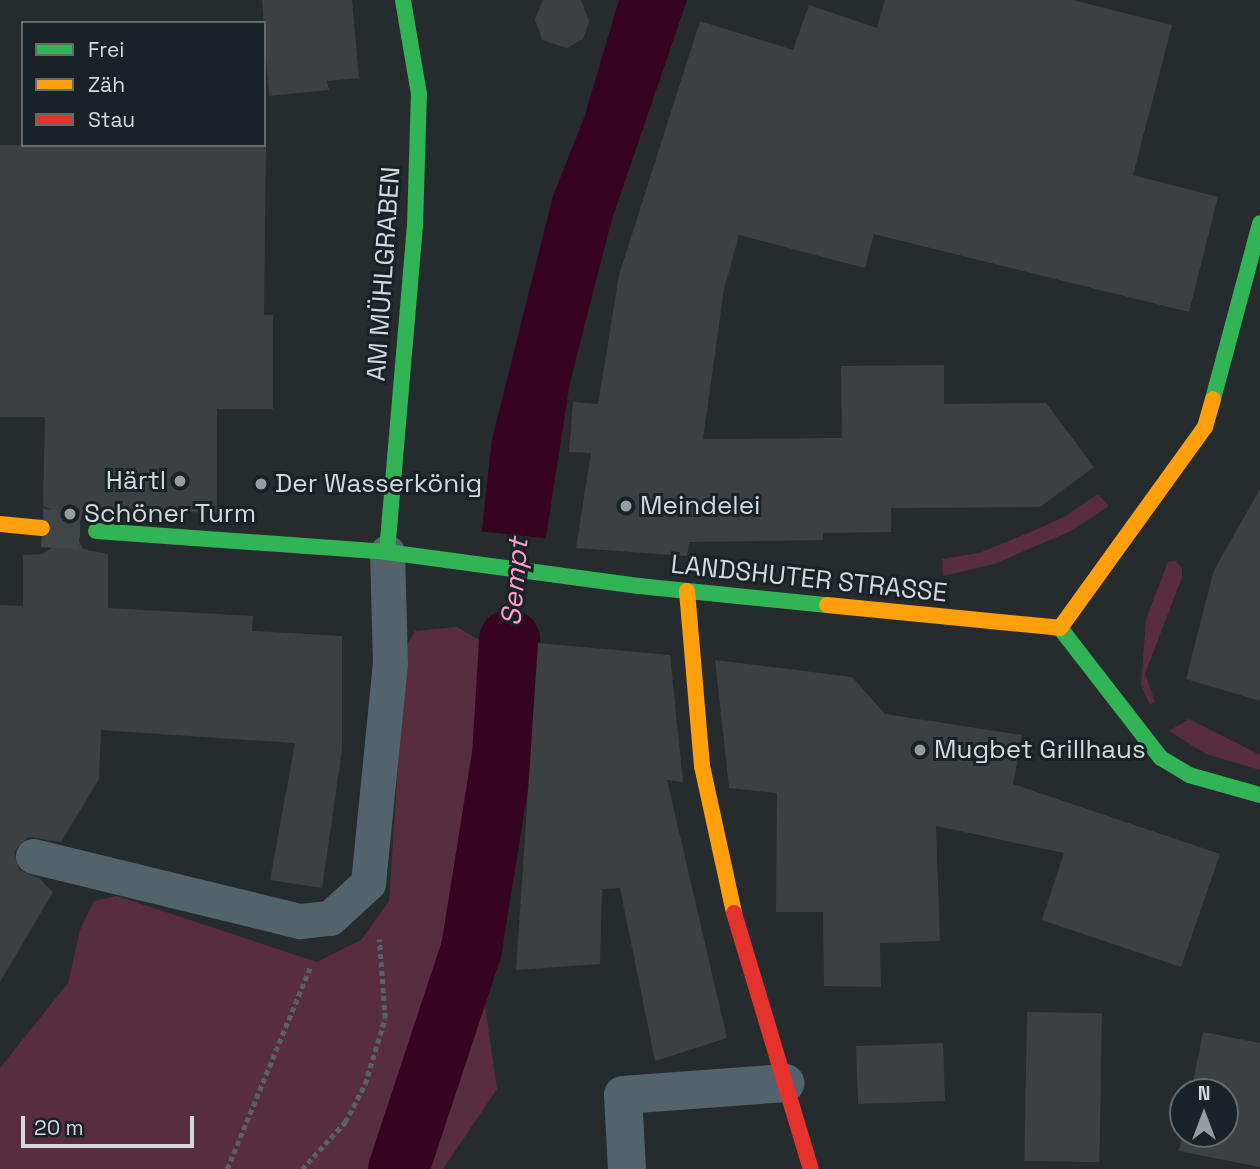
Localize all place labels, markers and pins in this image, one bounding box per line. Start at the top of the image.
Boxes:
place label: Härtl [106,465,166,497]
place label: Der Wasserkönig [275,468,482,500]
marker: Härtl [172,473,188,489]
marker: Der Wasserkönig [253,476,269,492]
place label: Meindelei [640,490,760,522]
place label: Schöner Turm [84,498,257,530]
marker: Meindelei [618,498,634,514]
marker: Schöner Turm [62,506,78,522]
place label: Mugbet Grillhaus [934,734,1146,766]
marker: Mugbet Grillhaus [912,742,928,758]

